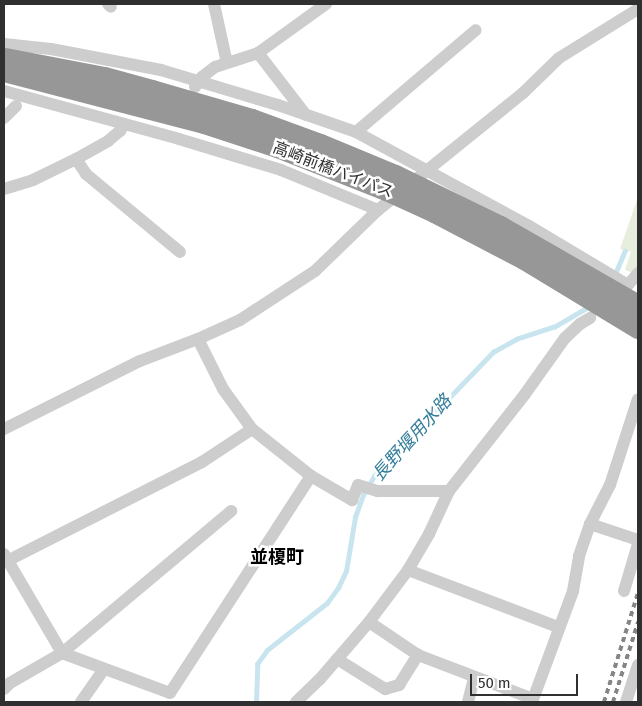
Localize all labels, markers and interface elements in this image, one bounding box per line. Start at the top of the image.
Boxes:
street label: 高崎前橋バイパス [270,138,396,202]
water label: 長野堰用水路 [368,391,456,485]
district label: 並榎町 [250,546,304,568]
scale bar [472,664,580,696]
text: 50 m [478,674,511,692]

